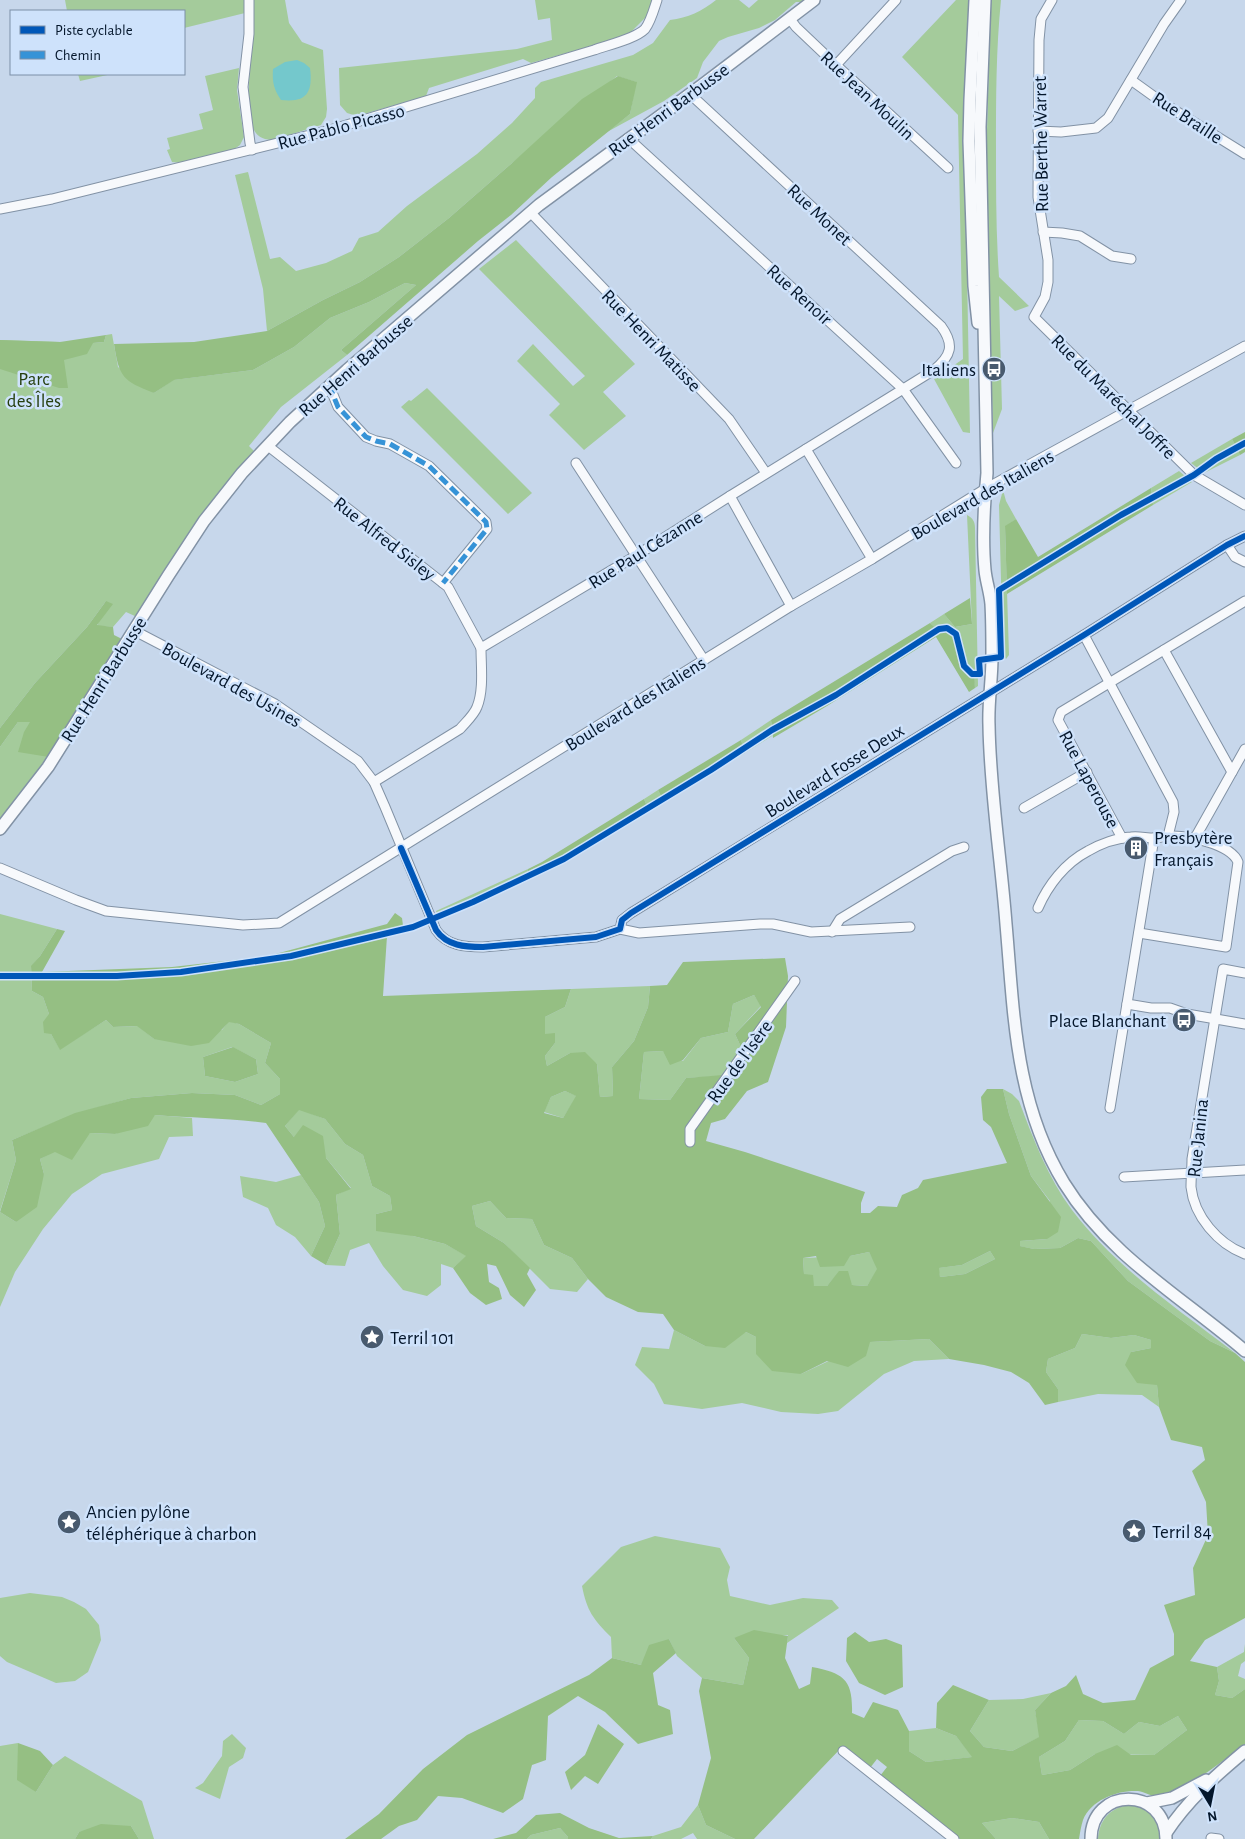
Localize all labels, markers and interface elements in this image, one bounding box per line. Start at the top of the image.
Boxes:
legend [10,10,185,75]
text: Piste cyclable [55,23,133,38]
text: Chemin [55,48,101,63]
street label: Rue Jean Moulin [817,48,917,144]
street label: Rue Henri Barbusse [605,60,733,160]
street label: Rue Berthe Warret [1031,76,1052,212]
street label: Rue Braille [1149,89,1226,148]
street label: Rue Pablo Picasso [276,101,407,154]
street label: Rue Monet [783,181,855,249]
street label: Rue Renoir [763,261,835,329]
street label: Rue Henri Matisse [598,286,704,396]
street label: Rue Henri Barbusse [295,312,416,420]
street label: Rue du Maréchal Joffre [1047,331,1179,463]
bus stop icon: Italiens [981,356,1007,382]
place label: Italiens [921,361,976,380]
park label: Parc des Îles [7,370,61,411]
street label: Boulevard des Italiens [908,447,1057,544]
street label: Rue Alfred Sisley [330,494,438,585]
street label: Rue Paul Cézanne [586,508,706,593]
street label: Rue Henri Barbusse [58,614,150,746]
street label: Boulevard des Usines [159,639,304,731]
street label: Boulevard des Italiens [562,653,709,755]
street label: Boulevard Fosse Deux [762,721,908,822]
street label: Rue Laperouse [1055,728,1122,832]
place label: Presbytère Français [1154,829,1233,870]
building icon: Presbytère Français [1123,835,1149,861]
bus stop icon: Place Blanchant [1171,1007,1197,1033]
place label: Place Blanchant [1049,1012,1166,1031]
street label: Rue de l'Isère [704,1017,776,1107]
street label: Rue Janina [1185,1098,1212,1178]
place icon: Terril 101 [359,1324,385,1350]
place label: Terril 101 [390,1329,455,1348]
place label: Ancien pylône téléphérique à charbon [86,1503,257,1544]
place icon: Ancien pylône téléphérique à charbon [56,1509,82,1535]
place icon: Terril 84 [1121,1518,1147,1544]
place label: Terril 84 [1152,1523,1212,1542]
north arrow [1185,1779,1235,1829]
text: N [1206,1808,1218,1824]

